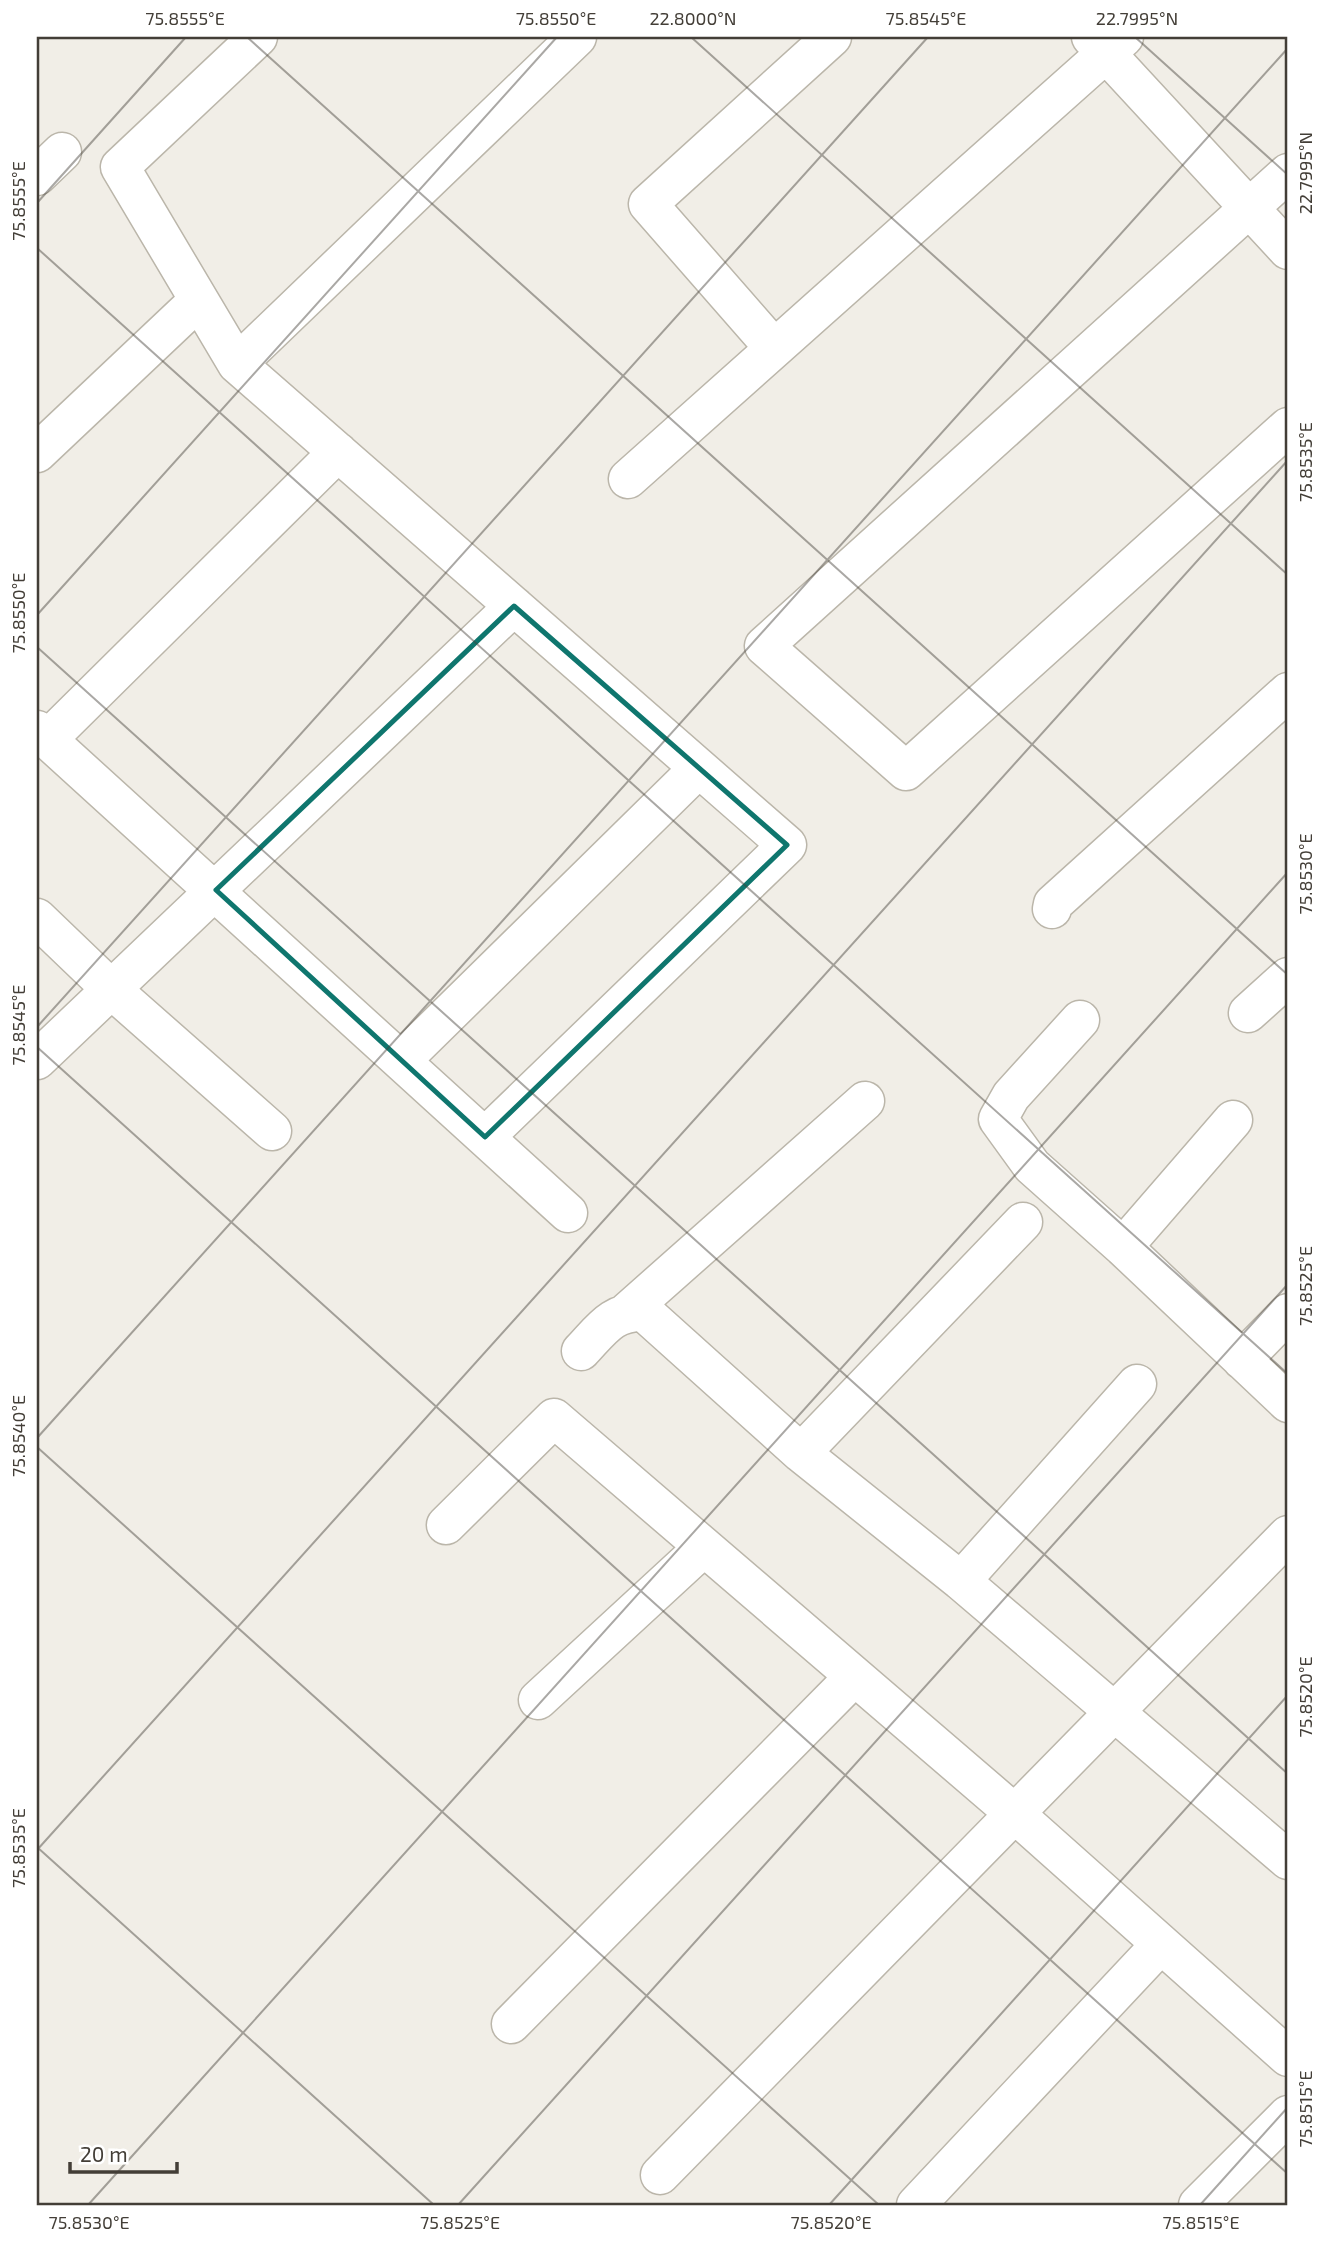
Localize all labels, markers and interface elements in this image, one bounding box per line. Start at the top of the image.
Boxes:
text: 75.8555°E [145,7,225,29]
text: 75.8550°E [516,7,596,29]
text: 22.8000°N [649,7,737,29]
text: 75.8545°E [886,7,966,29]
text: 22.7995°N [1096,7,1178,29]
text: 22.7995°N [1294,132,1316,214]
text: 75.8555°E [7,161,29,241]
text: 75.8535°E [1294,422,1316,502]
text: 75.8550°E [7,573,29,653]
text: 75.8530°E [1294,833,1316,915]
text: 75.8545°E [7,985,29,1065]
text: 75.8525°E [1294,1246,1316,1326]
text: 75.8540°E [7,1395,29,1477]
text: 75.8520°E [1294,1656,1316,1738]
text: 75.8535°E [7,1808,29,1888]
text: 75.8515°E [1294,2071,1316,2148]
scale bar [70,2130,177,2174]
text: 20 m [80,2141,128,2166]
text: 75.8530°E [48,2211,130,2233]
text: 75.8525°E [420,2211,500,2233]
text: 75.8520°E [790,2211,872,2233]
text: 75.8515°E [1163,2211,1240,2233]

